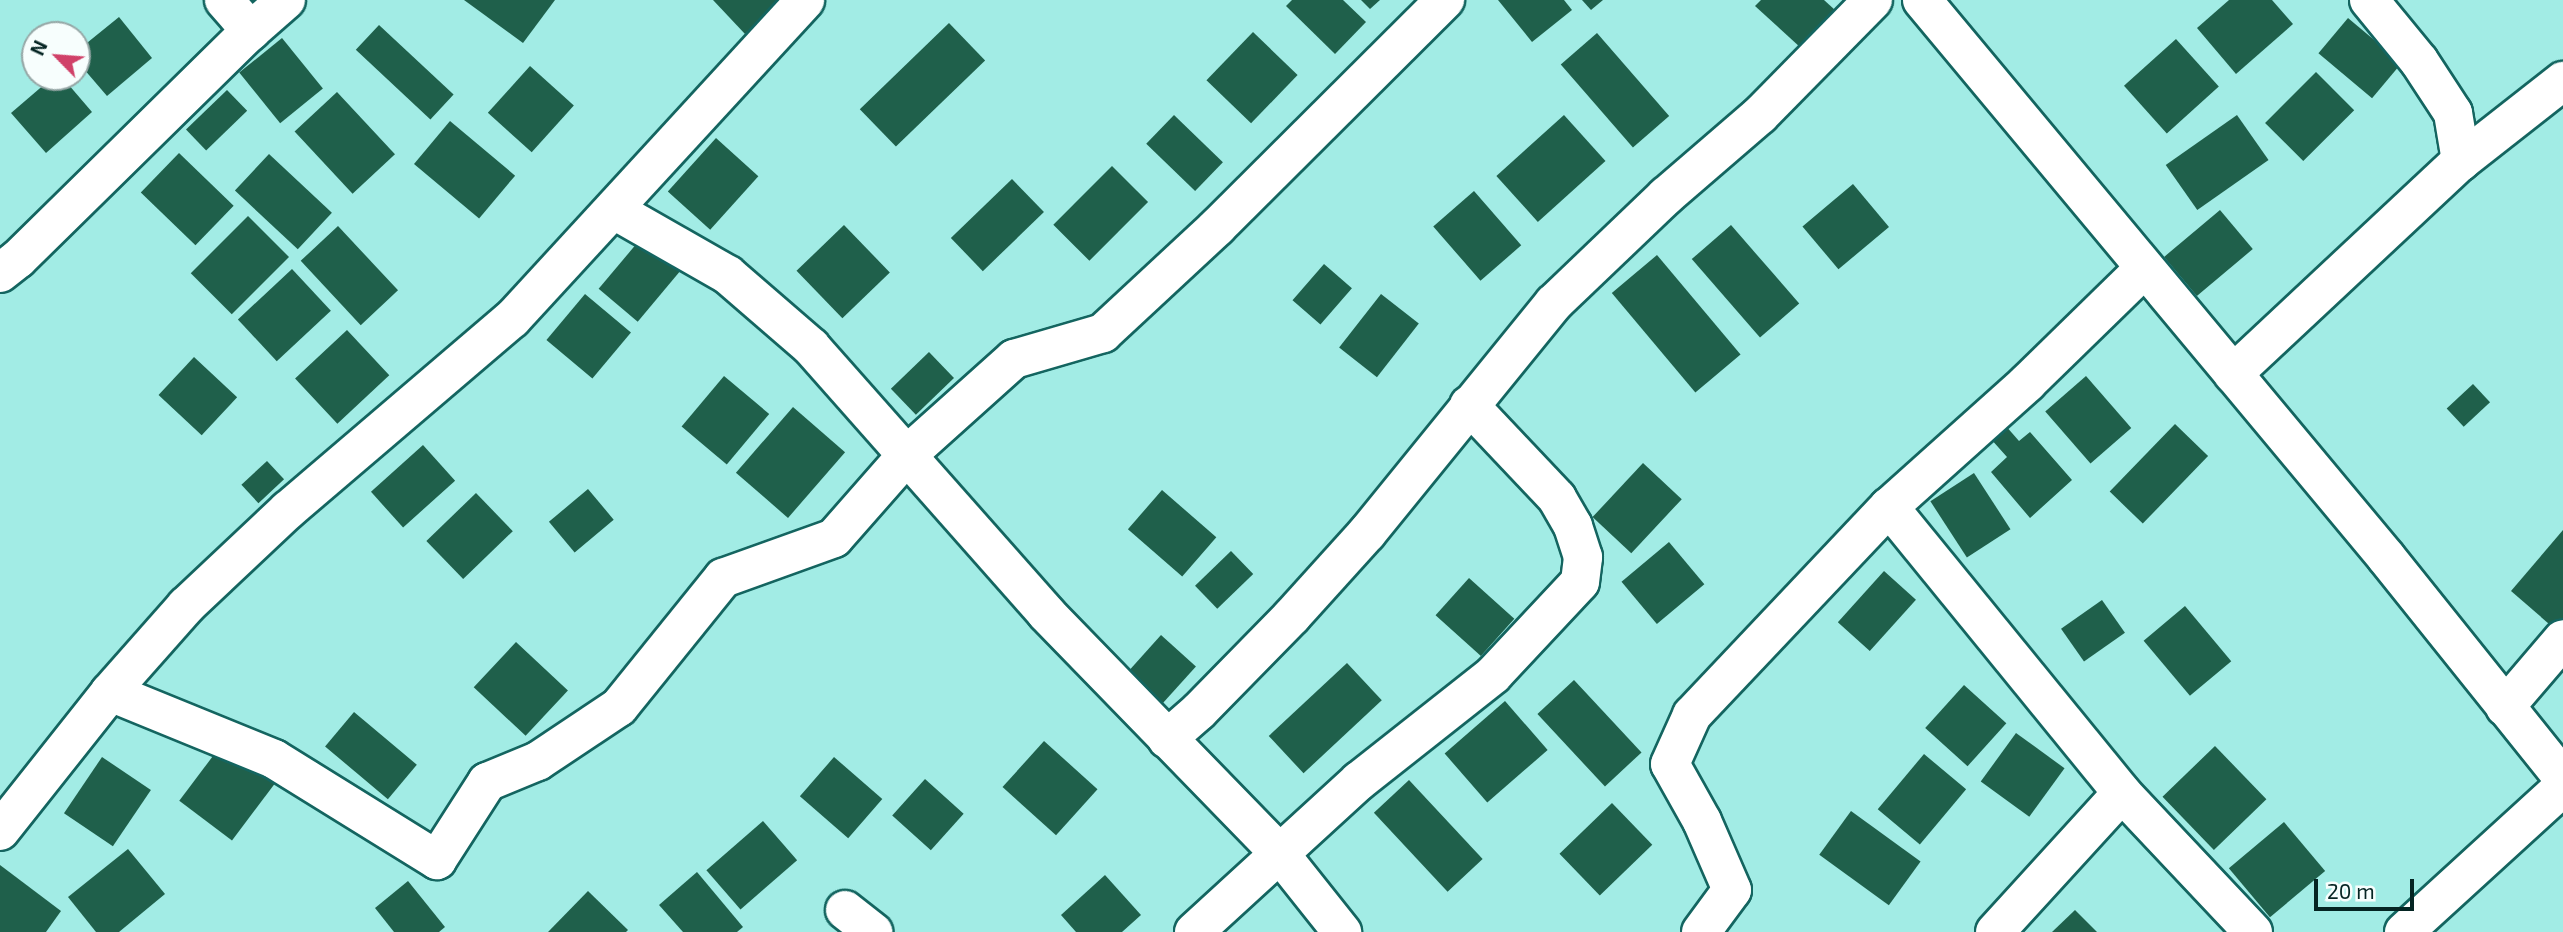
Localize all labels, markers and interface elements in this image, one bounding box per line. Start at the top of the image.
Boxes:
north arrow [21,21,91,91]
text: N [25,37,52,59]
scale bar [2318,866,2418,910]
text: 20 m [2327,878,2375,903]

